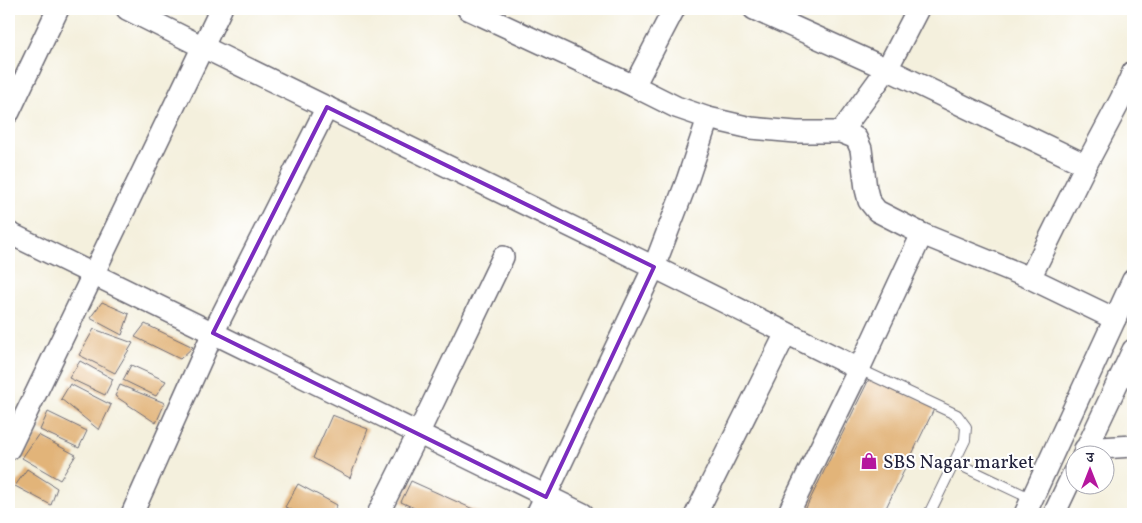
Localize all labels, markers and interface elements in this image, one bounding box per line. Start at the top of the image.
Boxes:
north arrow [1064,446,1114,496]
text: उ [1085,449,1094,468]
place label: SBS Nagar market [883,450,1034,476]
shop icon: SBS Nagar market [859,451,879,471]

